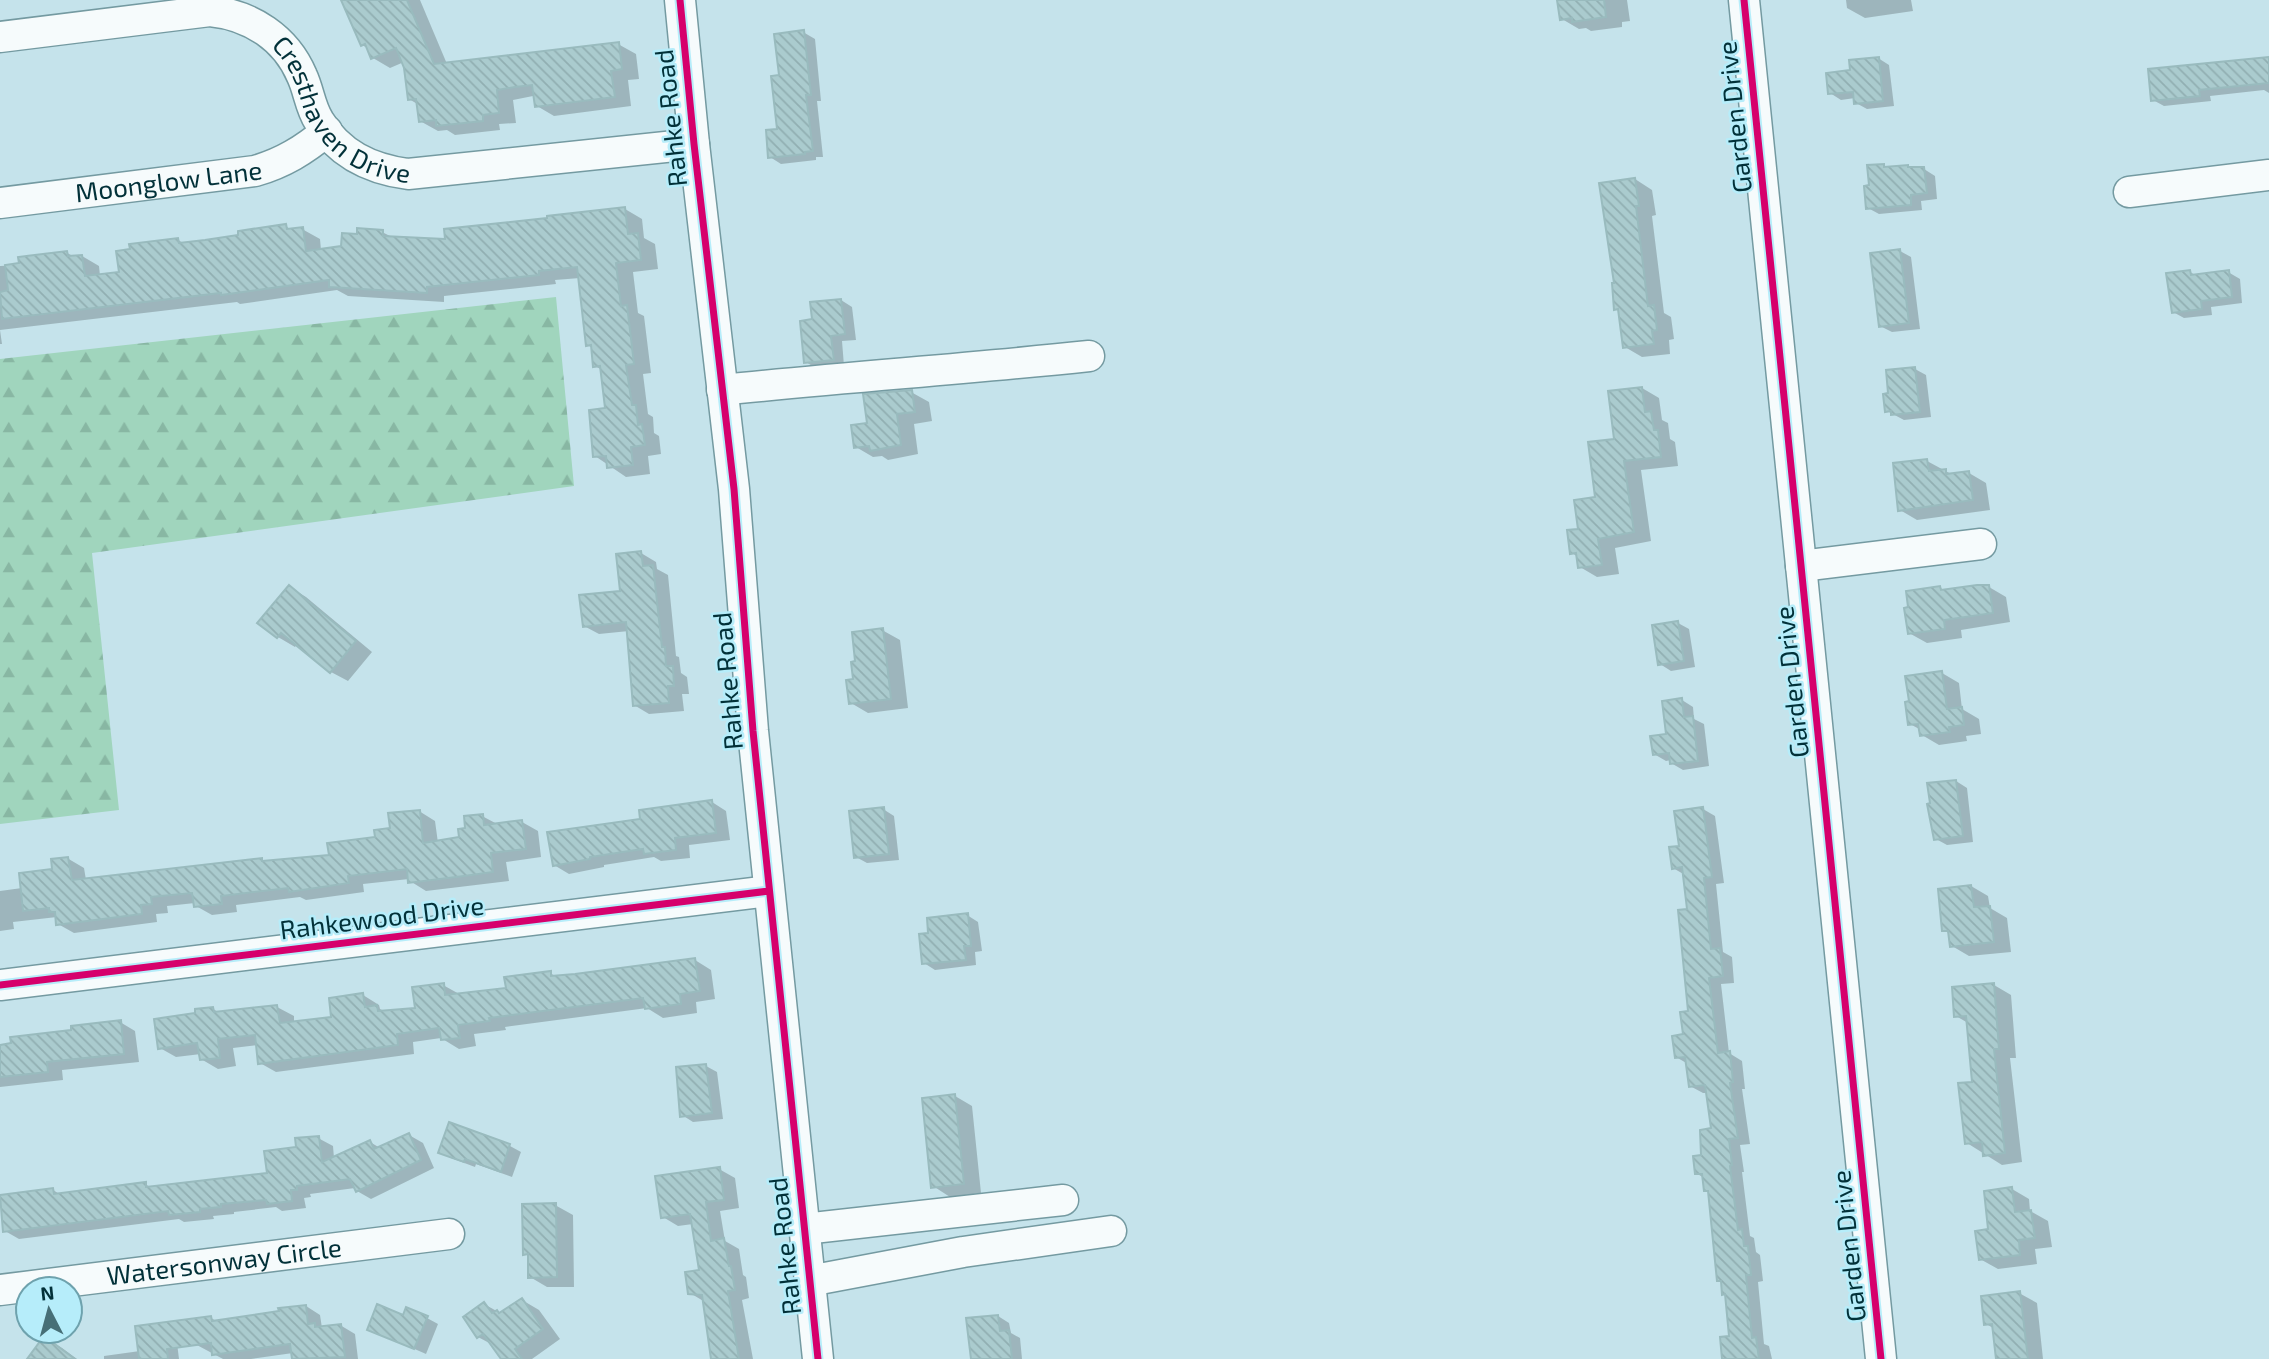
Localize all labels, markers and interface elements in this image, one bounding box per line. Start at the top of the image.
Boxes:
street label: Cresthaven Drive [267,29,413,188]
street label: Garden Drive [1710,40,1757,194]
street label: Rahke Road [647,48,692,188]
street label: Moonglow Lane [73,153,264,207]
street label: Garden Drive [1767,605,1814,759]
street label: Rahke Road [705,611,748,751]
street label: Rahkewood Drive [278,889,486,944]
street label: Garden Drive [1824,1169,1871,1323]
street label: Rahke Road [761,1176,806,1316]
street label: Watersonway Circle [105,1231,343,1291]
north arrow [14,1275,84,1345]
text: N [39,1280,55,1305]

